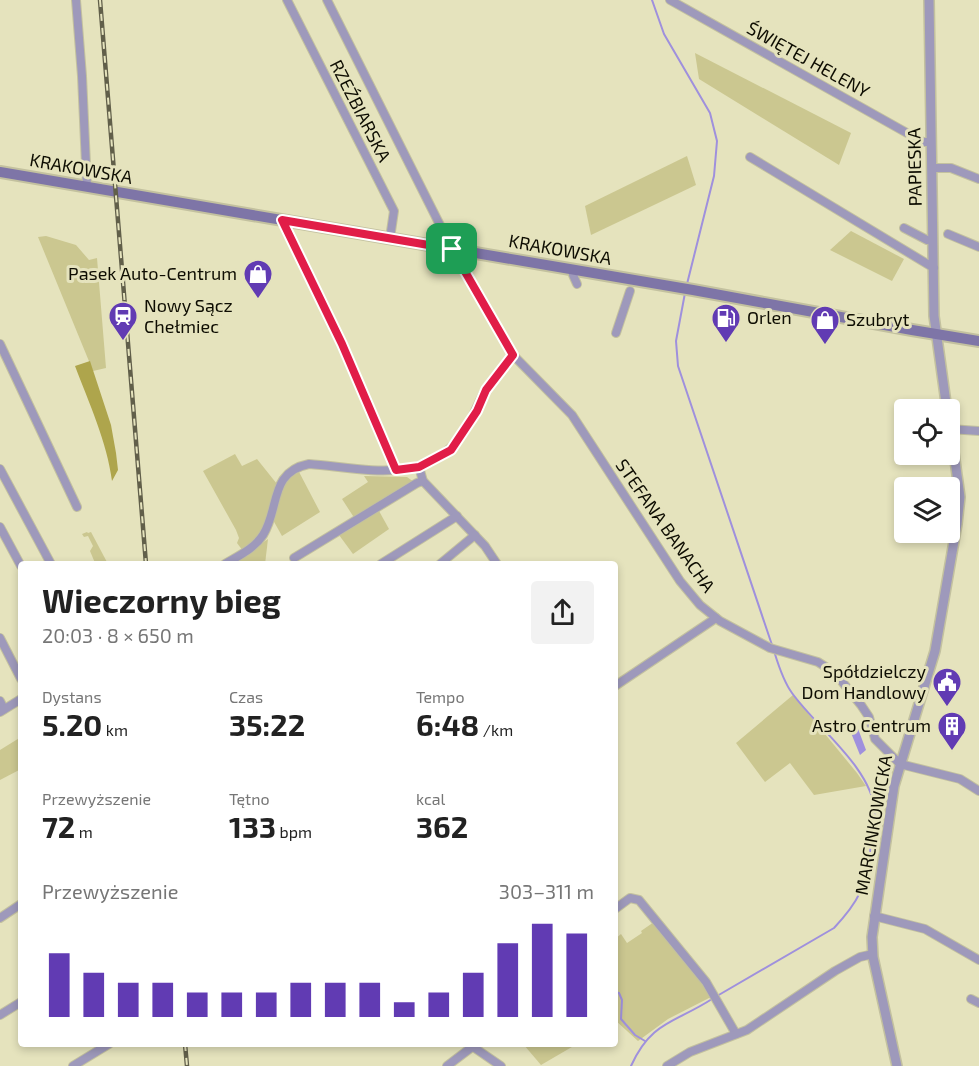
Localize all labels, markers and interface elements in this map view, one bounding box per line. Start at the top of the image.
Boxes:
street label: ŚWIĘTEJ HELENY [743,16,874,102]
street label: RZEŹBIARSKA [326,56,396,166]
street label: PAPIESKA [902,127,926,206]
street label: KRAKOWSKA [28,148,135,188]
pin [426,223,477,274]
street label: KRAKOWSKA [507,229,614,269]
icon: arrive [435,232,468,265]
shop icon: Pasek Auto-Centrum [242,258,274,300]
place label: Pasek Auto-Centrum [68,262,237,284]
place label: Nowy Sącz Chełmiec [144,294,233,337]
station icon: Nowy Sącz Chełmiec [107,300,139,342]
fuel station icon: Orlen [710,302,742,344]
shop icon: Szubryt [809,304,841,346]
place label: Orlen [747,306,792,328]
place label: Szubryt [846,308,910,330]
map controls [894,399,960,543]
button: locate [894,399,960,465]
street label: STEFANA BANACHA [612,455,721,597]
button: layers [894,477,960,543]
text: Wieczorny bieg [42,580,281,620]
button: share [531,581,594,644]
text: 20:03 · 8 × 650 m [42,623,194,647]
place label: Spółdzielczy Dom Handlowy [801,660,926,703]
public building icon: Spółdzielczy Dom Handlowy [931,666,963,708]
text: Dystans [42,687,102,706]
text: Czas [229,687,263,706]
text: Tempo [416,687,464,706]
text: 5.20 [42,706,102,742]
text: 35:22 [229,706,305,742]
text: 6:48 [416,706,479,742]
building icon: Astro Centrum [936,710,968,752]
place label: Astro Centrum [812,714,931,736]
text: km [102,720,128,739]
text: /km [479,720,513,739]
street label: MARCINKOWICKA [850,752,896,897]
text: Przewyższenie [42,789,151,808]
text: Tętno [229,789,270,808]
text: kcal [416,789,445,808]
text: 72 [42,808,75,844]
text: 133 [229,808,276,844]
text: 362 [416,808,468,844]
text: m [75,822,93,841]
text: bpm [276,822,312,841]
text: Przewyższenie [42,879,178,903]
text: 303–311 m [499,879,594,903]

